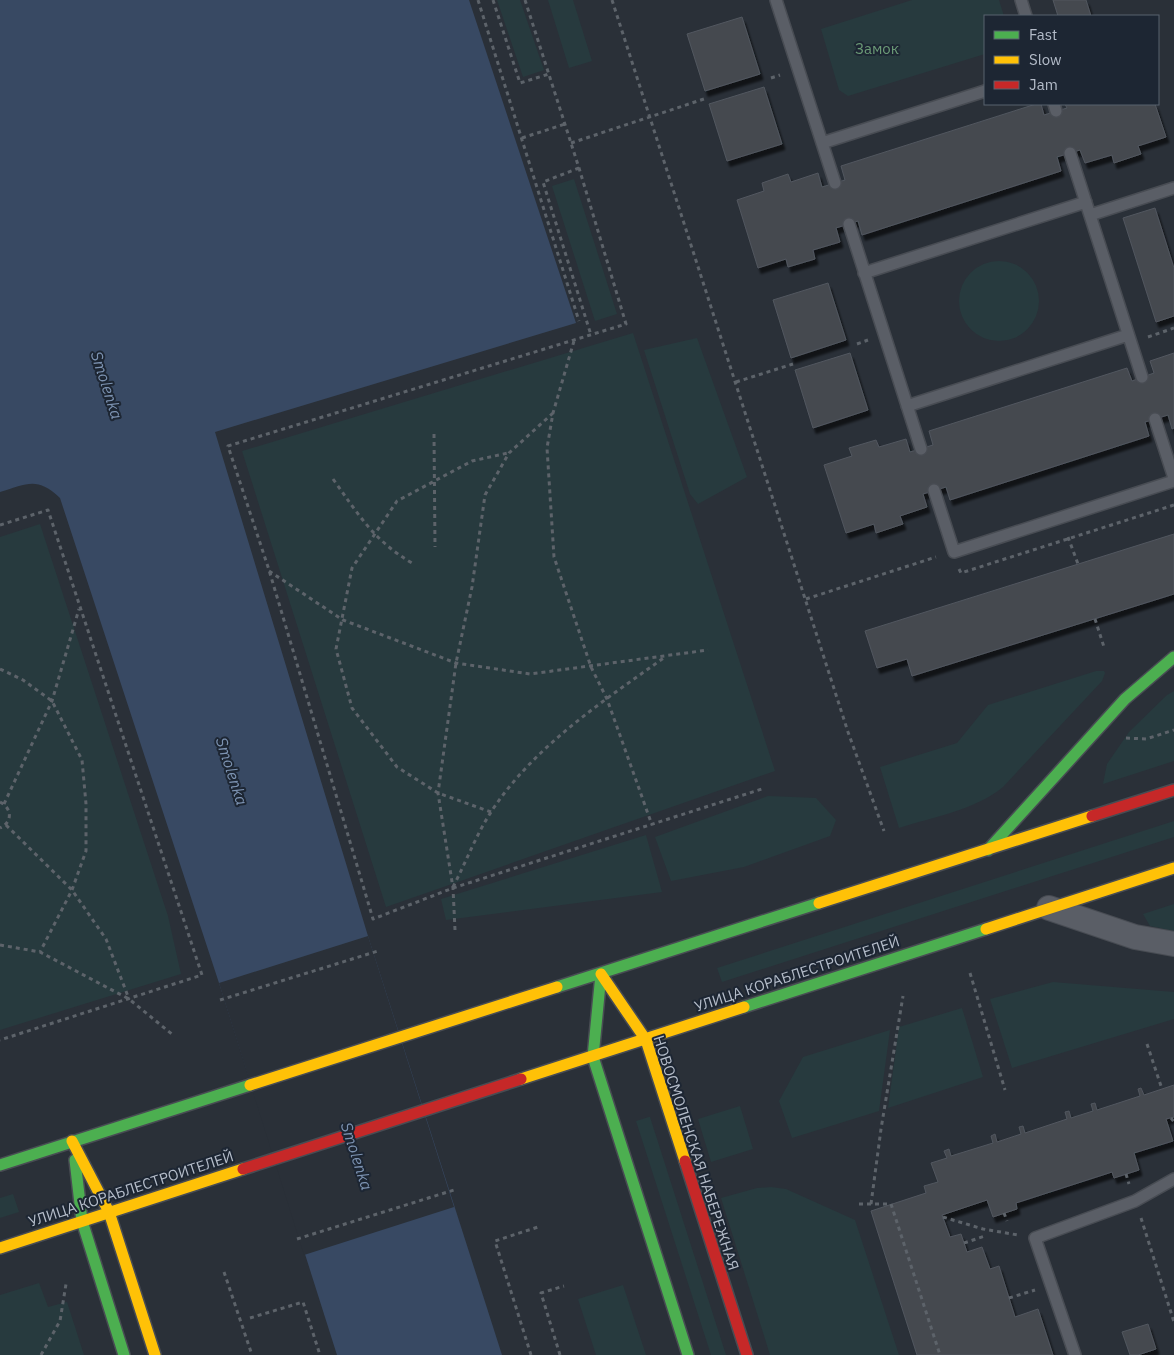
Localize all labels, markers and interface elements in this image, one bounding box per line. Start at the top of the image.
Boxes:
legend [984,15,1159,105]
text: Fast [1029,25,1057,44]
park label: Замок [855,39,899,58]
text: Slow [1029,50,1062,69]
text: Jam [1029,75,1058,94]
water label: Smolenka [87,348,127,422]
water label: Smolenka [212,734,252,808]
street label: УЛИЦА КОРАБЛЕСТРОИТЕЛЕЙ [692,931,902,1016]
street label: НОВОСМОЛЕНСКАЯ НАБЕРЕЖНАЯ [649,1033,744,1273]
water label: Smolenka [337,1119,377,1193]
street label: УЛИЦА КОРАБЛЕСТРОИТЕЛЕЙ [26,1146,236,1231]

